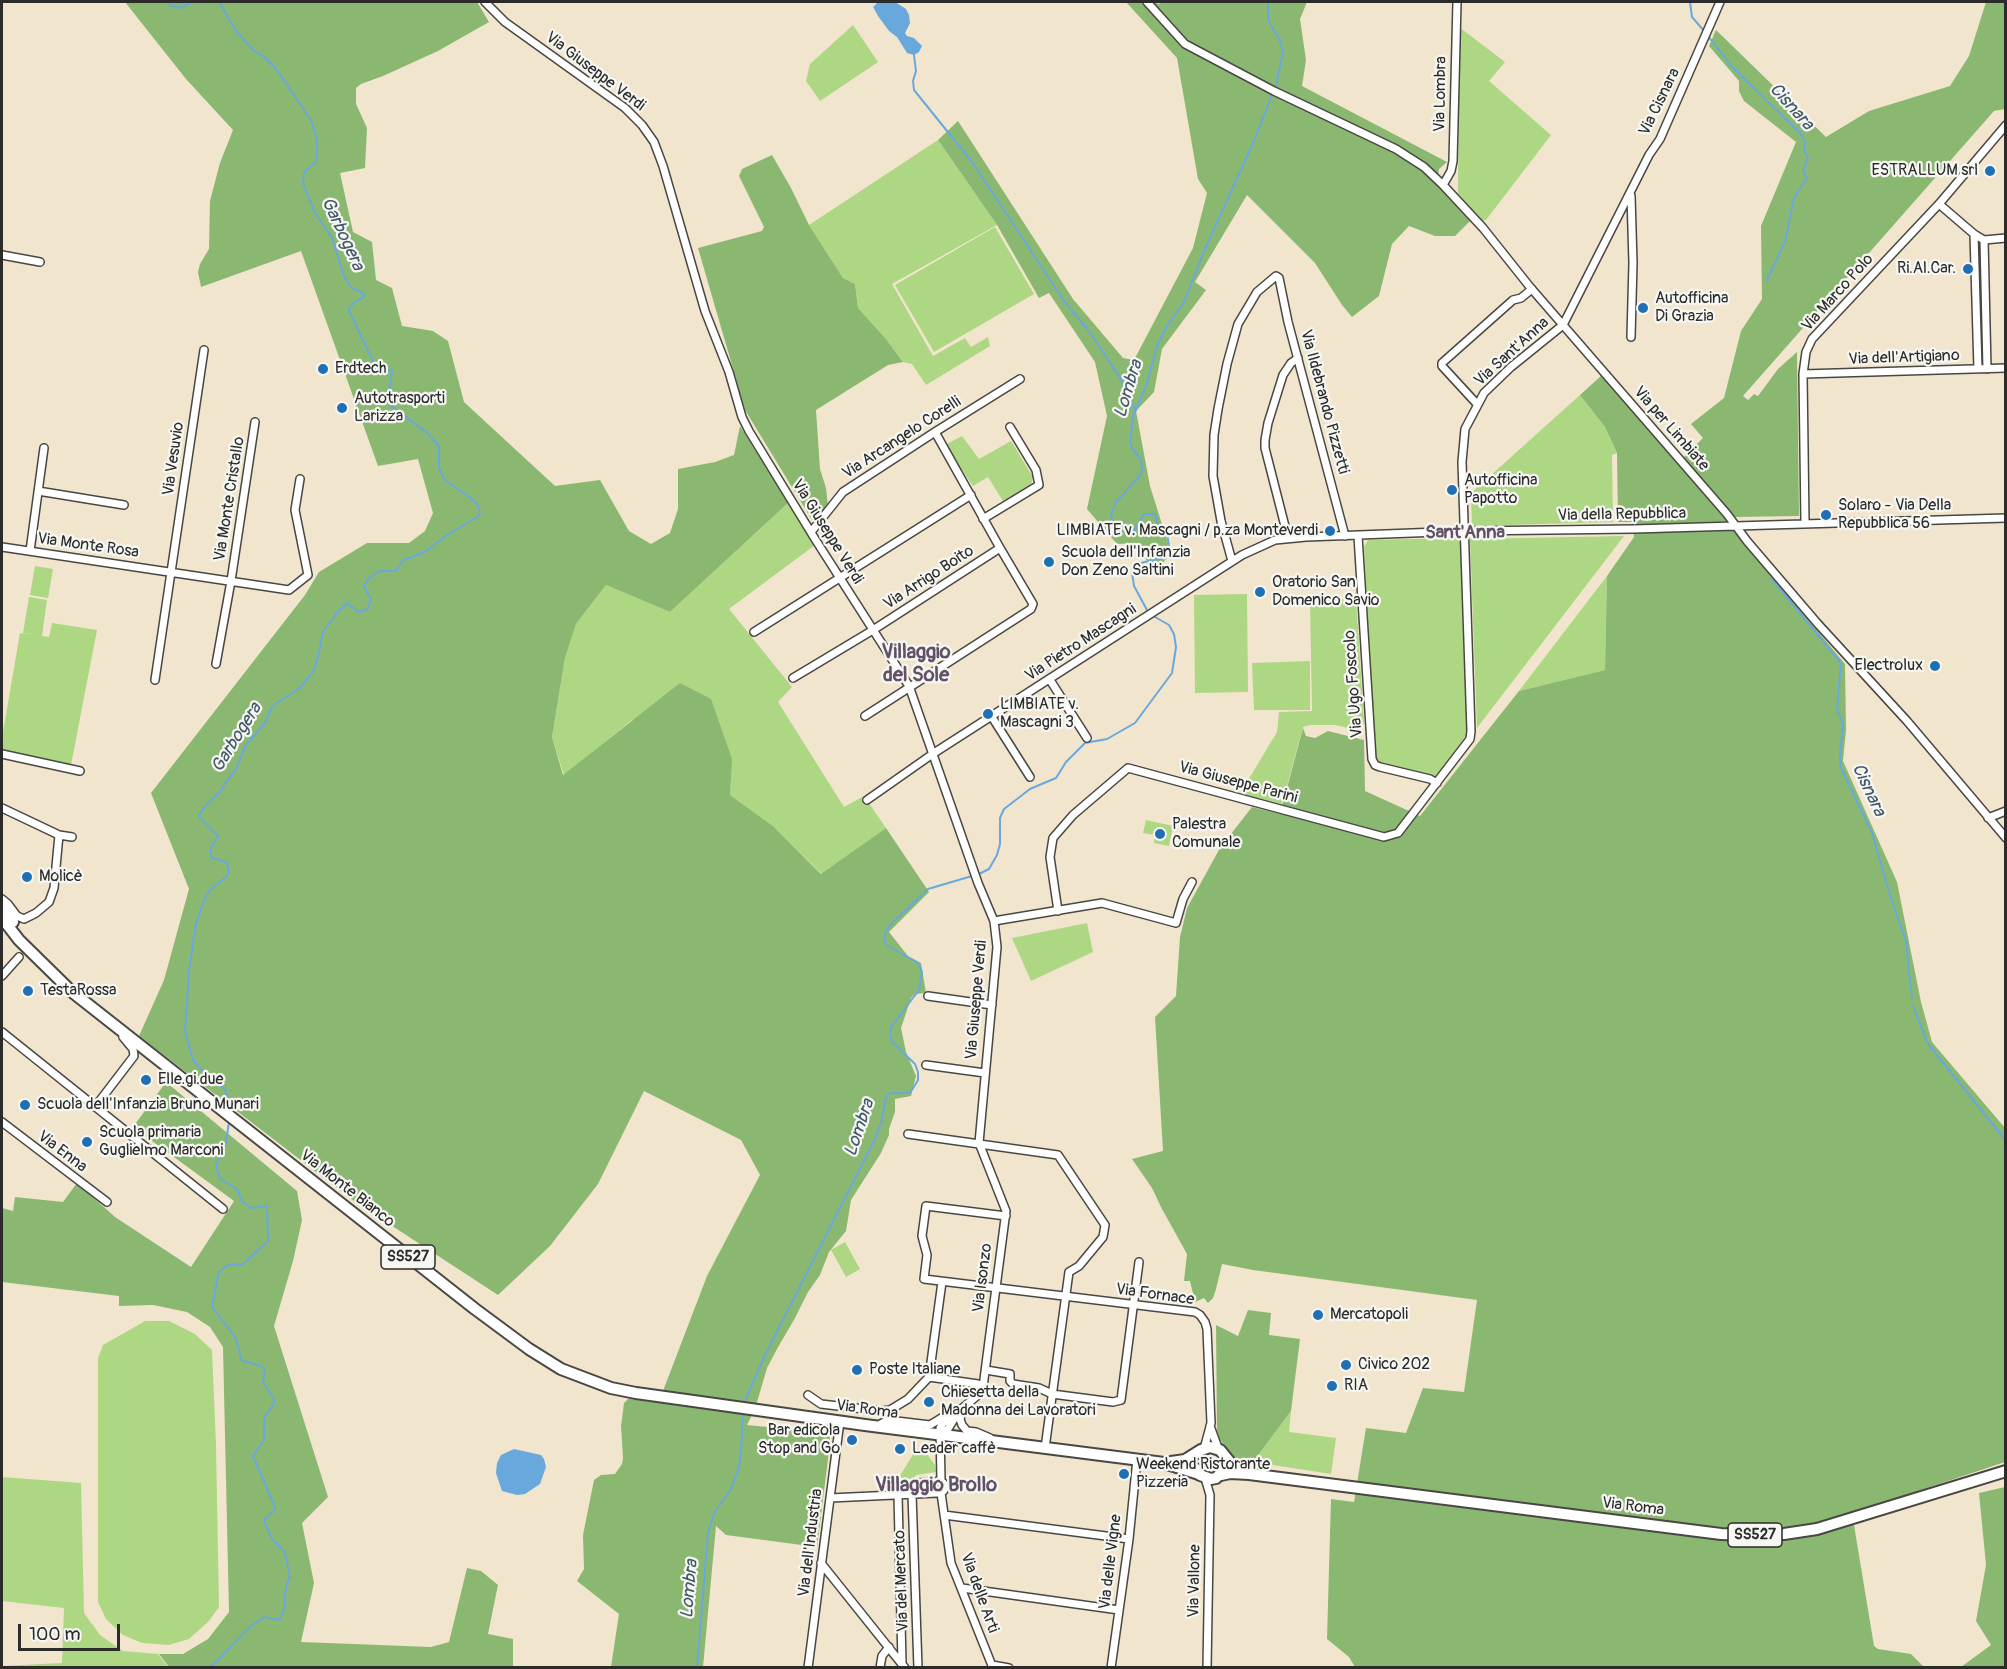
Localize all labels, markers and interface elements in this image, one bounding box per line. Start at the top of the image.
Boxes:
street label: Via Giuseppe Verdi [541,28,649,116]
street label: Via Lombra [1431,56,1451,132]
street label: Via Cisnara [1635,65,1685,139]
water label: Cisnara [1764,79,1818,135]
place label: ESTRALLUM srl [1872,161,1978,181]
marker: ESTRALLUM srl [1983,164,1997,178]
water label: Garbogera [316,194,368,274]
street label: Via Marco Polo [1798,250,1878,336]
place label: Ri.Al.Car. [1897,259,1956,279]
marker: Ri.Al.Car. [1961,262,1975,276]
place label: Autofficina Di Grazia [1655,289,1728,327]
marker: Autofficina Di Grazia [1636,301,1650,315]
street label: Via Sant'Anna [1471,313,1553,391]
street label: Via Ildebrando Pizzetti [1295,328,1353,476]
street label: Via dell'Artigiano [1848,346,1960,370]
water label: Lombra [1110,358,1148,420]
place label: Erdtech [335,359,387,379]
marker: Erdtech [316,362,330,376]
street label: Via per Limbiate [1629,383,1713,475]
place label: Autotrasporti Larizza [354,389,445,427]
street label: Via Arcangelo Corelli [839,392,965,484]
marker: Autotrasporti Larizza [335,401,349,415]
street label: Via Vesuvio [159,421,189,497]
street label: Via Monte Cristallo [211,435,249,563]
place label: Autofficina Papotto [1464,471,1537,509]
street label: Via Giuseppe Verdi [787,476,867,588]
marker: Autofficina Papotto [1445,483,1459,497]
place label: Solaro - Via Della Repubblica 56 [1838,496,1951,534]
street label: Via della Repubblica [1558,504,1686,526]
marker: Solaro - Via Della Repubblica 56 [1819,508,1833,522]
place label: LIMBIATE v. Mascagni / p.za Monteverdi [1056,521,1318,541]
district label: Sant'Anna [1425,522,1505,544]
marker: LIMBIATE v. Mascagni / p.za Monteverdi [1323,524,1337,538]
street label: Via Monte Rosa [36,529,140,563]
street label: Via Arrigo Boito [880,542,978,614]
place label: Scuola dell'Infanzia Don Zeno Saltini [1061,543,1191,581]
marker: Scuola dell'Infanzia Don Zeno Saltini [1042,555,1056,569]
place label: Oratorio San Domenico Savio [1272,573,1379,611]
marker: Oratorio San Domenico Savio [1253,585,1267,599]
street label: Via Pietro Mascagni [1022,600,1140,686]
street label: Via Ugo Foscolo [1341,630,1367,738]
district label: Villaggio del Sole [882,641,950,688]
place label: Electrolux [1855,656,1923,676]
marker: Electrolux [1928,659,1942,673]
place label: LIMBIATE v. Mascagni 3 [1000,695,1079,733]
water label: Garbogera [207,699,267,777]
marker: LIMBIATE v. Mascagni 3 [981,707,995,721]
street label: Via Giuseppe Parini [1176,758,1300,808]
water label: Cisnara [1846,760,1890,820]
place label: Palestra Comunale [1172,815,1240,853]
marker: Palestra Comunale [1153,827,1167,841]
place label: Molicè [39,867,82,887]
marker: Molicè [20,870,34,884]
street label: Via Giuseppe Verdi [962,939,992,1061]
place label: TestaRossa [40,981,116,1001]
marker: TestaRossa [21,984,35,998]
place label: Elle.gi.due [158,1070,224,1090]
marker: Elle.gi.due [139,1073,153,1087]
place label: Scuola dell'Infanzia Bruno Munari [37,1095,259,1115]
water label: Lombra [840,1097,880,1159]
marker: Scuola dell'Infanzia Bruno Munari [18,1098,32,1112]
place label: Scuola primaria Guglielmo Marconi [99,1123,223,1161]
street label: Via Enna [33,1127,91,1177]
marker: Scuola primaria Guglielmo Marconi [80,1135,94,1149]
street label: Via Monte Bianco [296,1146,398,1232]
street label: Via Isonzo [969,1242,997,1314]
road number: SS527 [381,1245,435,1269]
street label: Via Fornace [1115,1280,1195,1310]
place label: Mercatopoli [1330,1305,1408,1325]
marker: Mercatopoli [1311,1308,1325,1322]
place label: Civico 202 [1358,1355,1430,1375]
marker: Civico 202 [1339,1358,1353,1372]
place label: Poste Italiane [869,1360,960,1380]
marker: Poste Italiane [850,1363,864,1377]
place label: RIA [1344,1376,1368,1396]
marker: RIA [1325,1379,1339,1393]
place label: Chiesetta della Madonna dei Lavoratori [941,1383,1096,1421]
marker: Chiesetta della Madonna dei Lavoratori [922,1395,936,1409]
street label: Via Roma [835,1396,899,1424]
place label: Bar edicola Stop and Go [758,1421,840,1459]
marker: Bar edicola Stop and Go [845,1433,859,1447]
place label: Leader caffè [912,1439,996,1459]
marker: Leader caffè [893,1442,907,1456]
place label: Weekend Ristorante Pizzeria [1136,1455,1270,1493]
marker: Weekend Ristorante Pizzeria [1117,1467,1131,1481]
district label: Villaggio Brollo [875,1474,997,1498]
street label: Via dell'Industria [795,1488,827,1598]
street label: Via Roma [1601,1494,1665,1520]
street label: Via delle Vigne [1096,1513,1126,1611]
road number: SS527 [1728,1523,1782,1547]
street label: Via del Mercato [891,1530,913,1632]
street label: Via Vallone [1185,1544,1205,1618]
street label: Via delle Arti [956,1550,1002,1636]
water label: Lombra [677,1559,703,1619]
scale bar [21,1612,123,1650]
text: 100 m [29,1623,81,1646]

